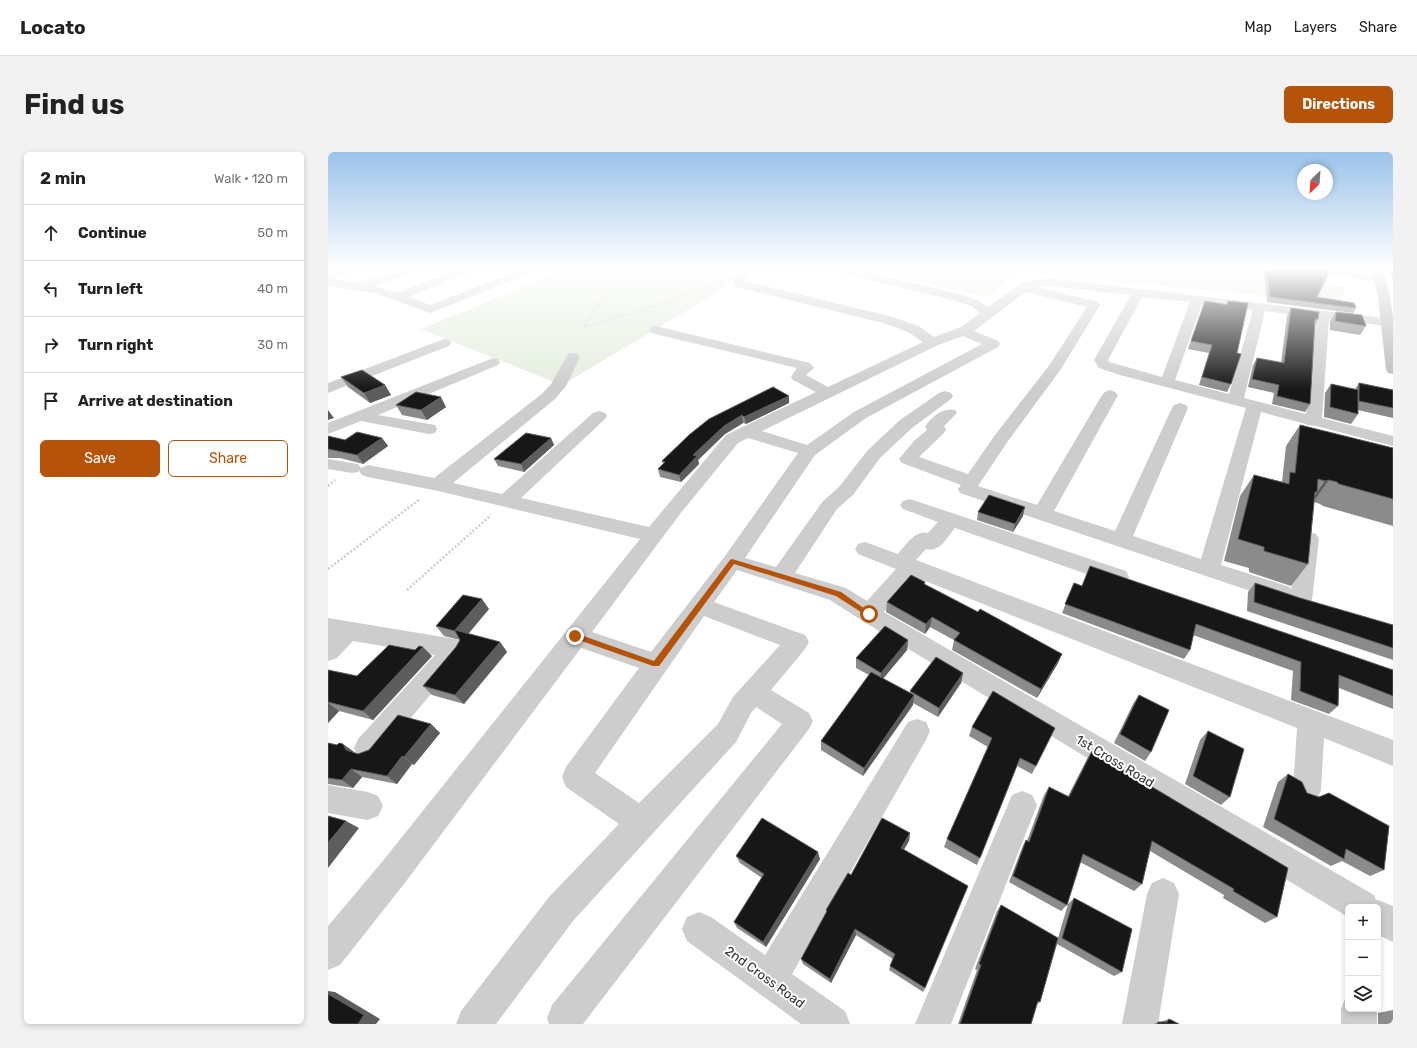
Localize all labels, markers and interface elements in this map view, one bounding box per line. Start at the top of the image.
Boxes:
text: Locato [20,16,86,39]
text: Map [1245,19,1272,36]
text: Layers [1294,19,1337,36]
text: Share [1359,19,1397,36]
button: Directions [1284,86,1393,123]
text: Find us [24,88,124,121]
north arrow [1297,164,1333,200]
text: 2 min [40,168,86,188]
text: Walk · 120 m [214,171,288,186]
icon: ahead [40,222,62,244]
text: Continue [78,224,147,242]
text: 50 m [257,225,288,240]
icon: left [40,278,62,300]
text: Turn left [78,280,143,298]
text: 40 m [257,281,288,296]
icon: right [40,334,62,356]
text: Turn right [78,336,153,354]
text: 30 m [257,337,288,352]
icon: arrive [40,390,62,412]
text: Arrive at destination [78,392,233,410]
button: Save [40,440,160,477]
button: Share [168,440,288,477]
route start [860,605,878,623]
route end [566,627,584,645]
street label: 1st Cross Road [1073,732,1157,790]
map controls [1345,904,1381,1012]
button: + [1345,904,1381,940]
button: − [1345,940,1381,976]
street label: 2nd Cross Road [722,943,808,1011]
button: layers [1345,976,1381,1012]

